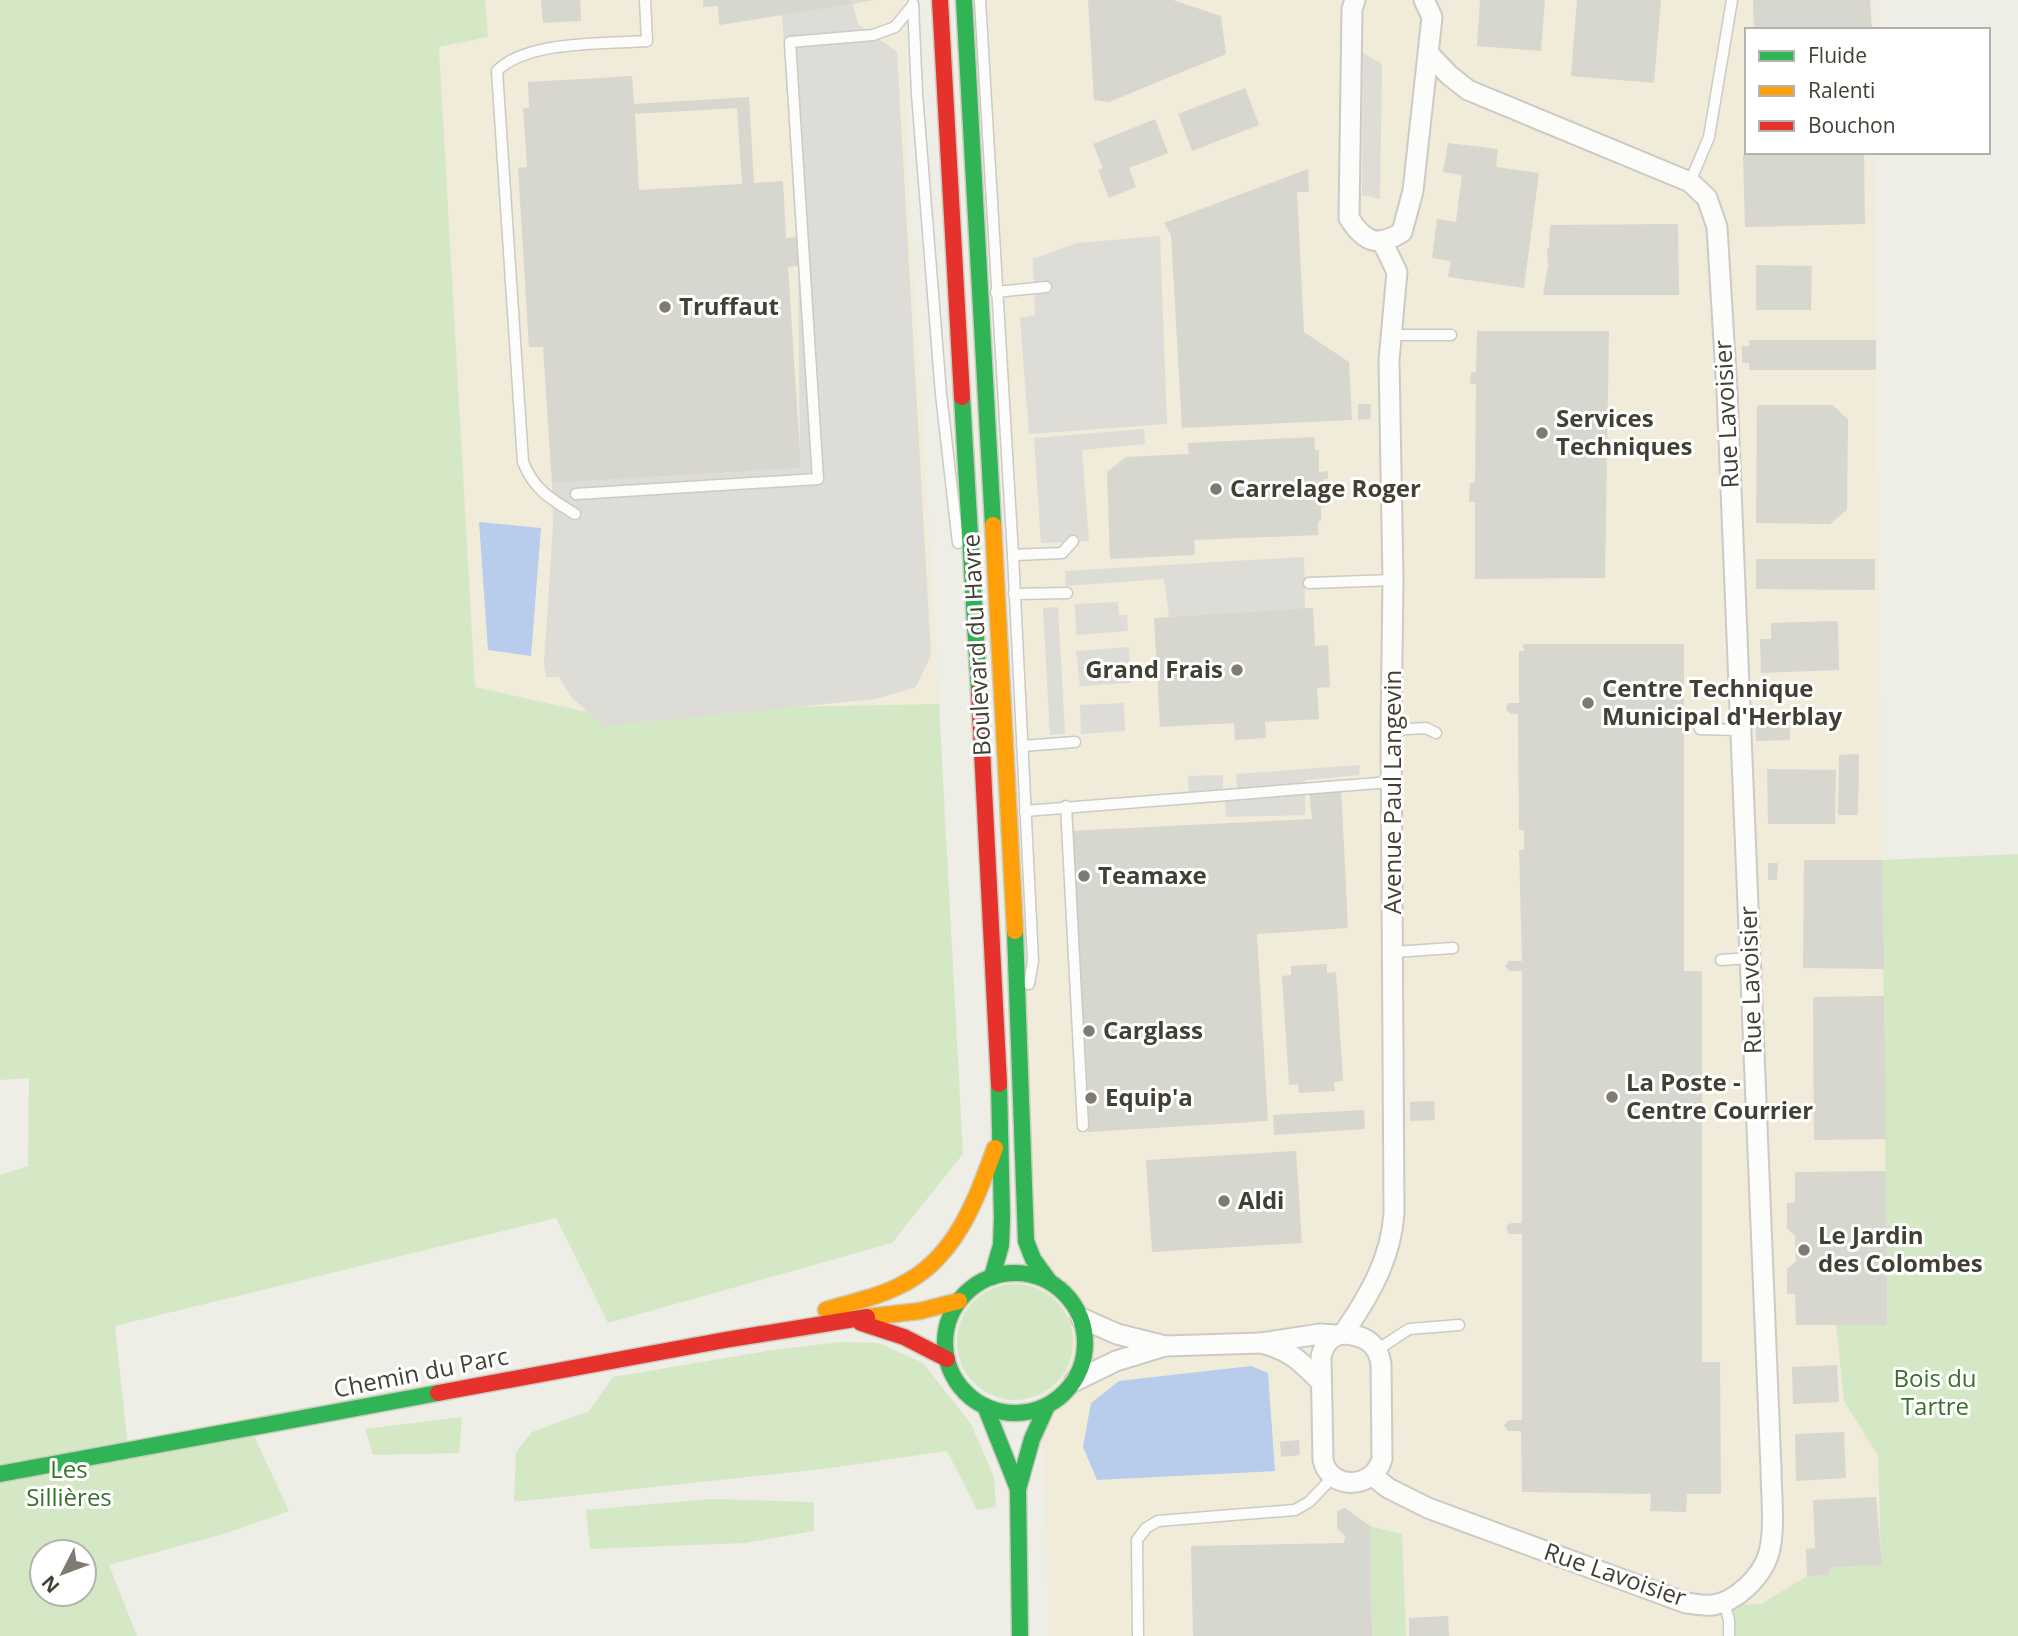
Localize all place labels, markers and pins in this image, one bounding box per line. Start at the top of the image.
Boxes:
place label: Truffaut [679,289,779,322]
marker: Truffaut [657,299,673,315]
place label: Services Techniques [1556,401,1692,462]
marker: Services Techniques [1534,425,1550,441]
place label: Carrelage Roger [1230,471,1421,504]
marker: Carrelage Roger [1208,481,1224,497]
place label: Grand Frais [1085,652,1223,685]
marker: Grand Frais [1229,662,1245,678]
place label: Centre Technique Municipal d'Herblay [1602,671,1842,732]
marker: Centre Technique Municipal d'Herblay [1580,695,1596,711]
place label: Teamaxe [1098,858,1207,891]
marker: Teamaxe [1076,868,1092,884]
place label: Carglass [1103,1013,1203,1046]
marker: Carglass [1081,1023,1097,1039]
place label: La Poste - Centre Courrier [1626,1065,1813,1126]
place label: Equip'a [1105,1080,1193,1113]
marker: La Poste - Centre Courrier [1604,1089,1620,1105]
marker: Equip'a [1083,1090,1099,1106]
place label: Aldi [1238,1183,1284,1216]
marker: Aldi [1216,1193,1232,1209]
place label: Le Jardin des Colombes [1818,1218,1983,1279]
marker: Le Jardin des Colombes [1796,1242,1812,1258]

